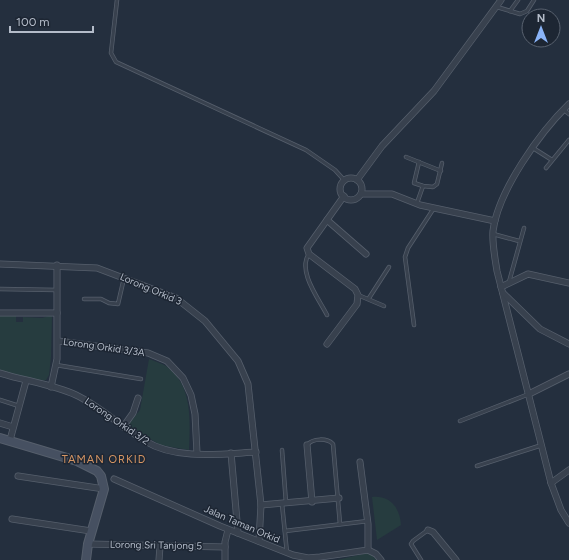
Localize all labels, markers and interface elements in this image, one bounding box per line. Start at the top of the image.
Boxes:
scale bar [10,8,93,34]
north arrow [521,8,561,48]
text: N [537,12,545,25]
text: 100 m [16,15,50,29]
street label: Lorong Orkid 3 [118,270,184,308]
street label: Lorong Orkid 3/3A [62,335,146,359]
street label: Lorong Orkid 3/2 [82,394,152,448]
district label: TAMAN ORKID [62,453,146,466]
street label: Jalan Taman Orkid [202,502,282,546]
street label: Lorong Sri Tanjong 5 [110,538,202,552]

